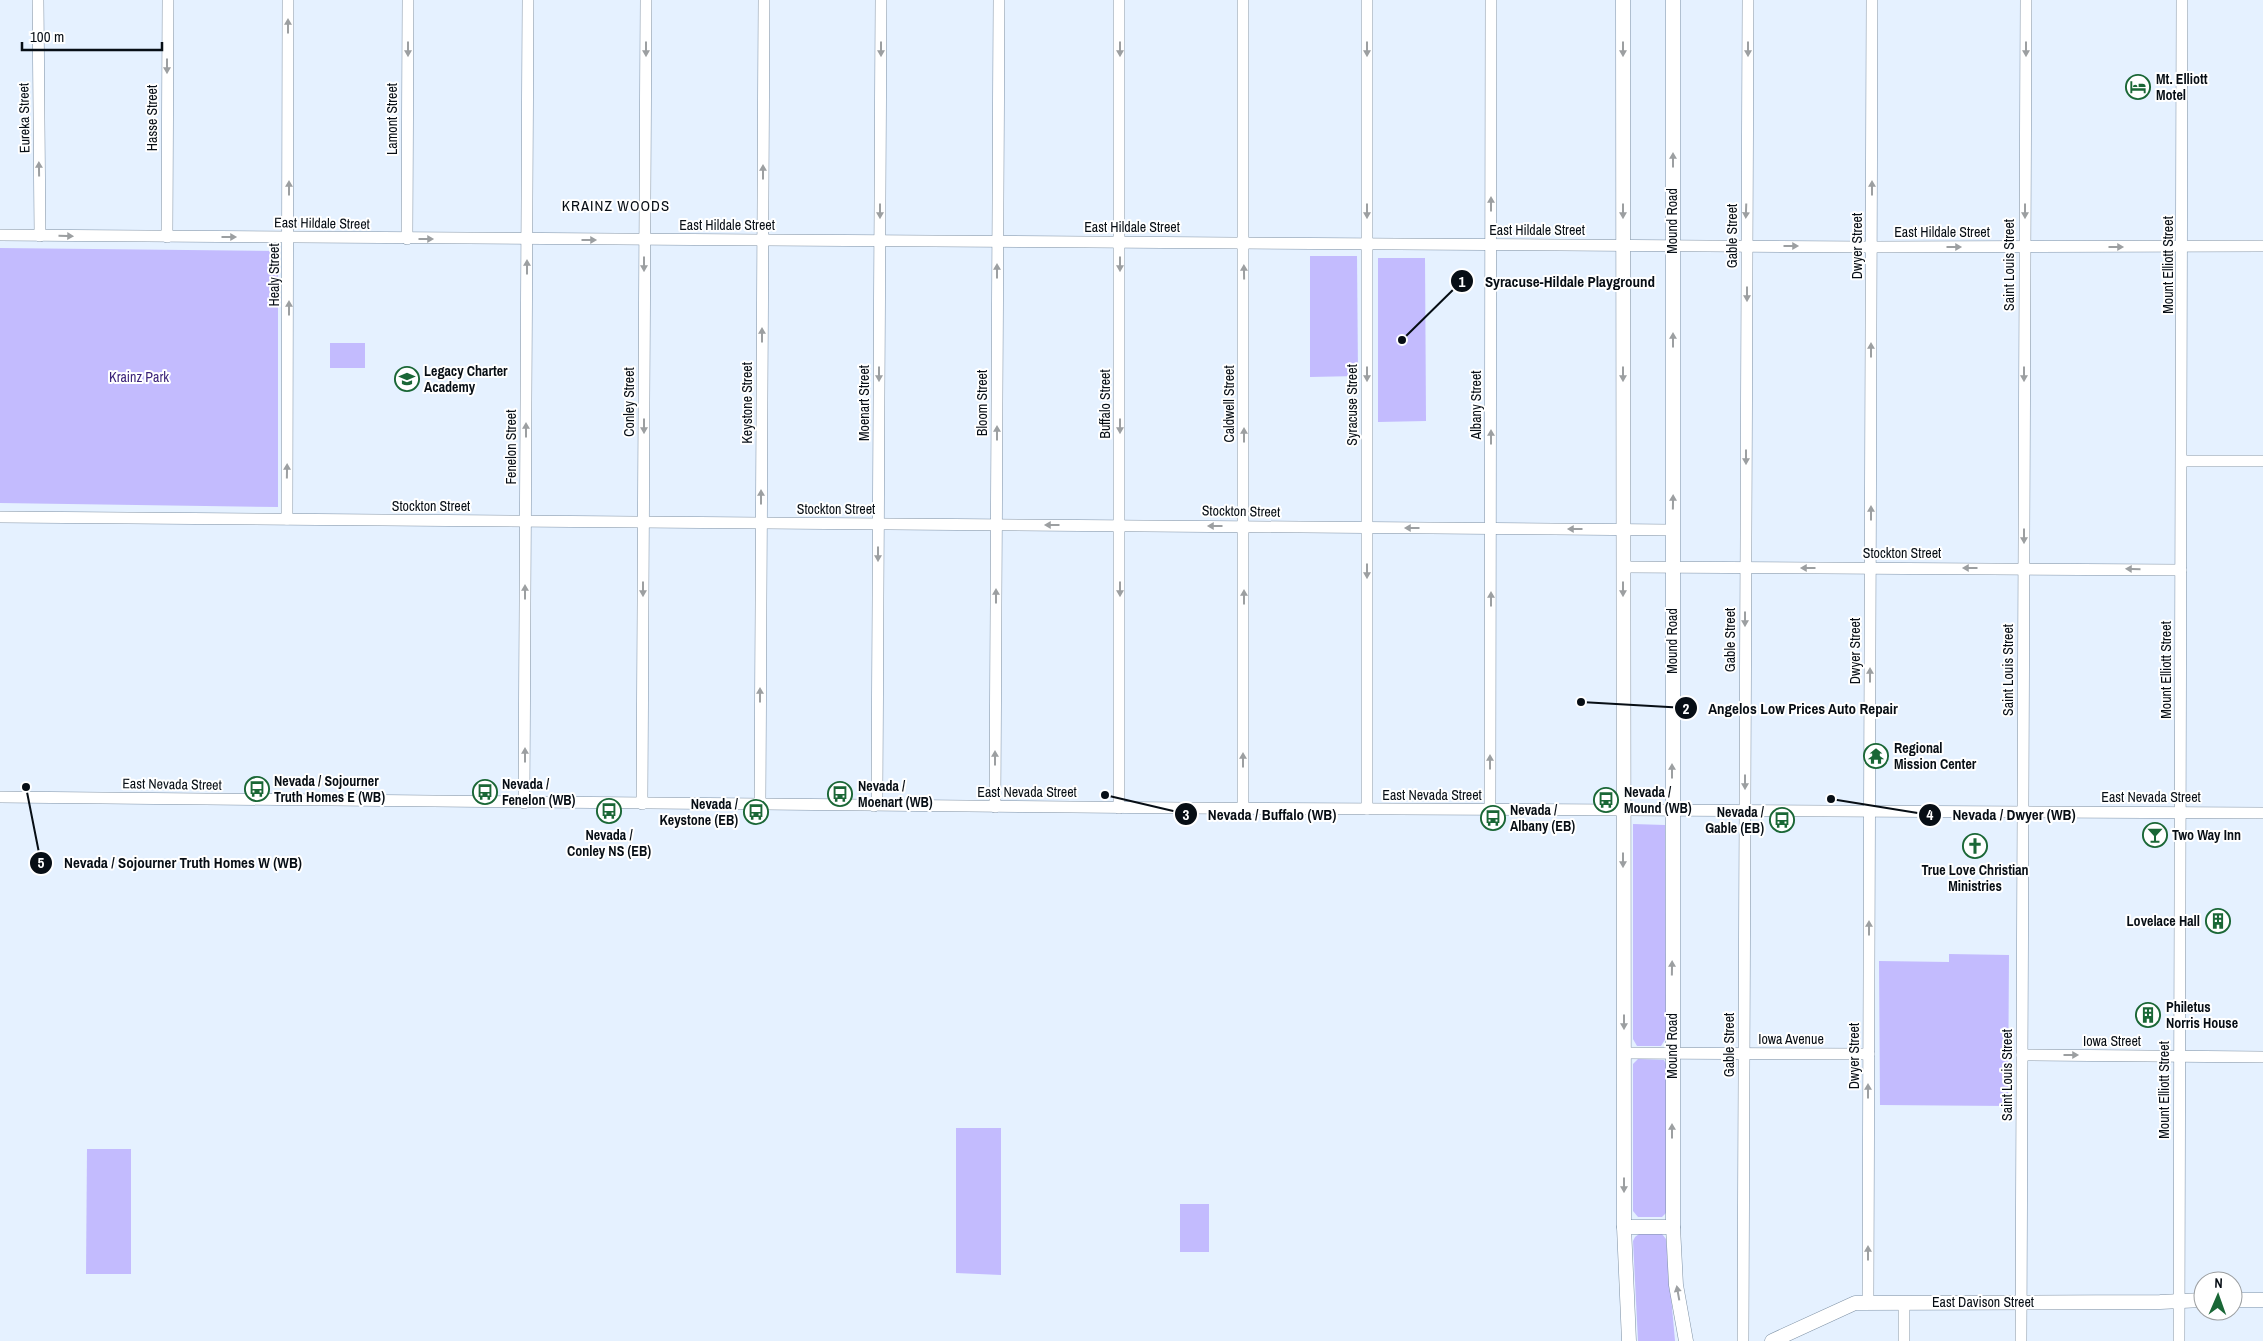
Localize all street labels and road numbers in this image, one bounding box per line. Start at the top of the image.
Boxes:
street label: Eureka Street [14,83,34,153]
street label: Lamont Street [383,83,401,155]
street label: Hasse Street [143,85,161,151]
street label: Mound Road [1663,188,1681,254]
street label: Gable Street [1723,204,1741,268]
street label: East Hildale Street [274,213,370,233]
street label: Dwyer Street [1848,213,1866,279]
street label: East Hildale Street [679,216,775,234]
street label: Mount Elliott Street [2159,216,2177,314]
street label: East Hildale Street [1084,218,1180,236]
street label: Saint Louis Street [2000,219,2018,311]
street label: East Hildale Street [1489,221,1585,239]
street label: East Hildale Street [1894,223,1990,241]
street label: Healy Street [265,243,283,307]
street label: Keystone Street [738,362,756,444]
street label: Syracuse Street [1343,364,1361,446]
street label: Moenart Street [855,365,873,441]
street label: Caldwell Street [1220,365,1238,443]
street label: Conley Street [620,367,638,437]
street label: Buffalo Street [1096,369,1114,439]
street label: Bloom Street [973,370,991,436]
street label: Albany Street [1467,371,1485,440]
street label: Fenelon Street [502,410,520,484]
street label: Stockton Street [392,497,470,515]
street label: Stockton Street [797,500,875,518]
street label: Stockton Street [1202,501,1280,521]
street label: Stockton Street [1863,544,1941,562]
street label: Mound Road [1663,608,1681,674]
street label: Gable Street [1721,608,1739,672]
street label: Dwyer Street [1846,618,1864,684]
street label: Mount Elliott Street [2157,621,2175,719]
street label: Saint Louis Street [1999,624,2017,716]
street label: East Nevada Street [122,774,222,794]
street label: East Nevada Street [977,783,1077,801]
street label: East Nevada Street [1382,786,1482,804]
street label: East Nevada Street [2101,788,2201,806]
street label: Mound Road [1663,1013,1681,1079]
street label: Gable Street [1720,1013,1738,1077]
street label: Dwyer Street [1845,1023,1863,1089]
street label: Saint Louis Street [1998,1029,2016,1121]
street label: Iowa Avenue [1758,1030,1824,1048]
street label: Iowa Street [2083,1032,2141,1050]
street label: Mount Elliott Street [2155,1041,2173,1139]
street label: East Davison Street [1932,1293,2034,1311]

